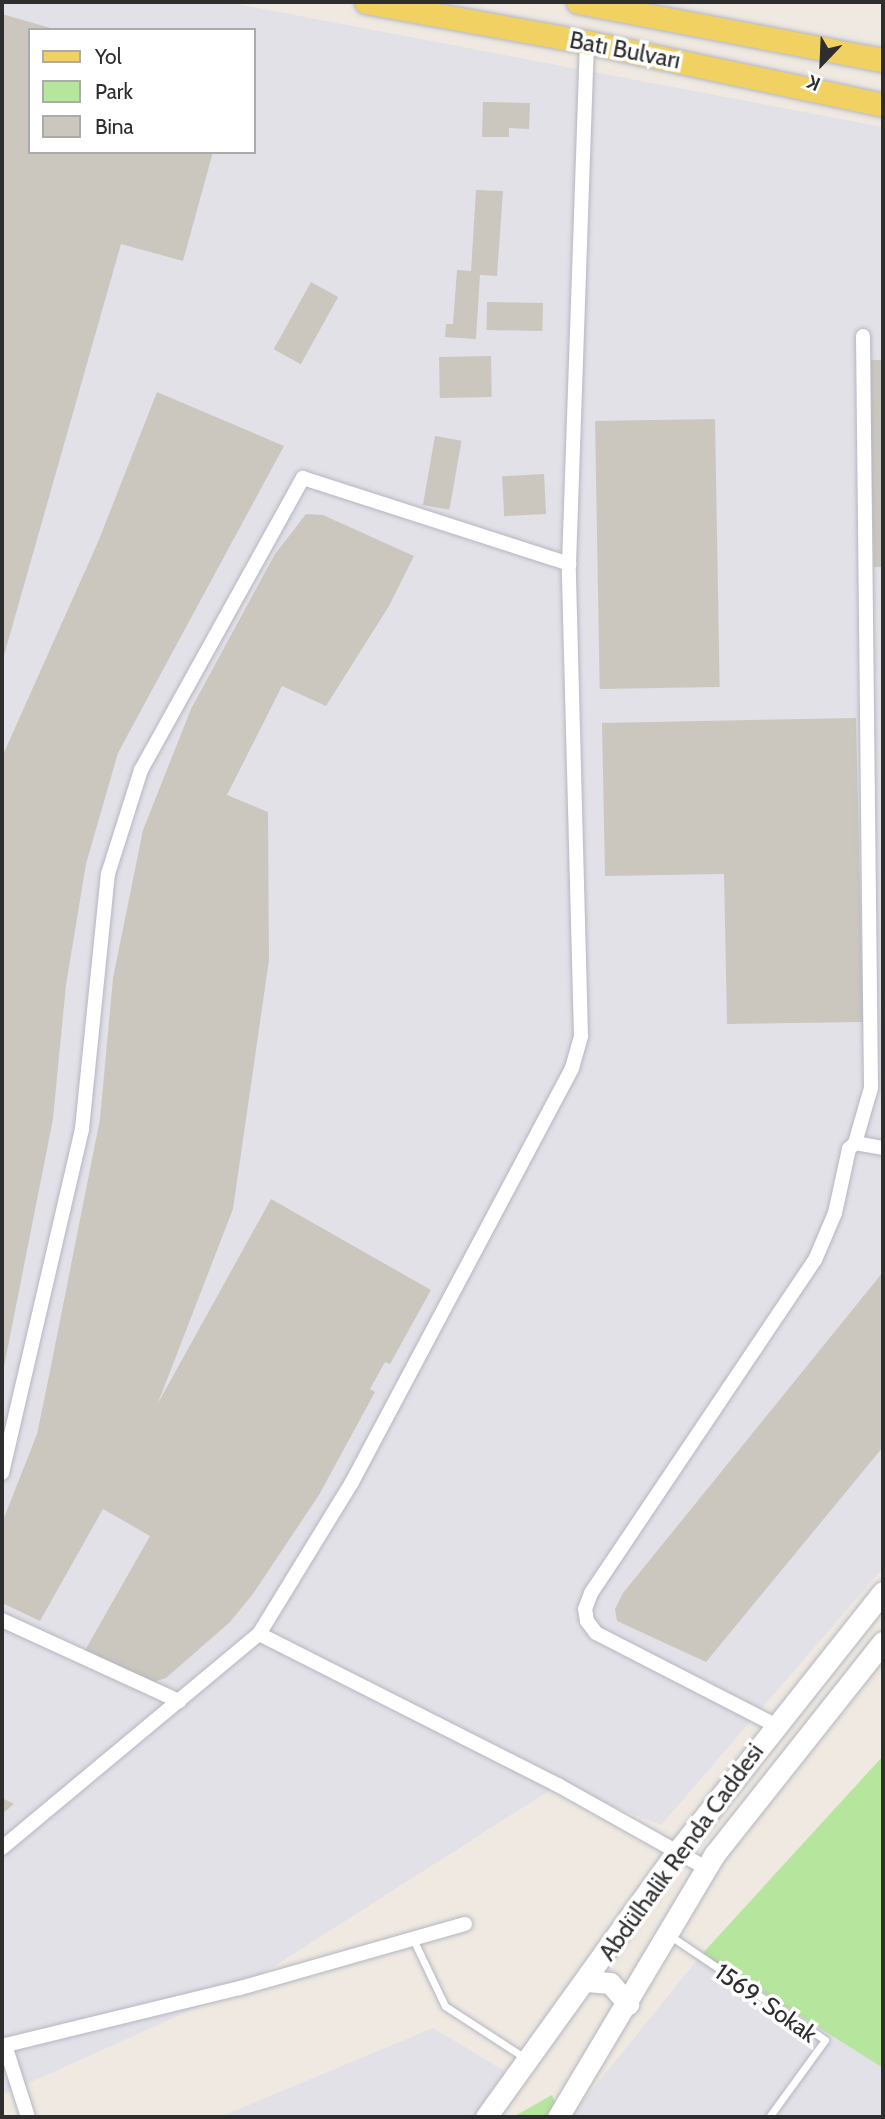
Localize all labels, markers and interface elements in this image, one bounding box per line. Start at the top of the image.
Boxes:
street label: Batı Bulvarı [567,25,683,75]
legend [28,28,256,154]
north arrow [787,28,857,98]
text: Yol [95,44,122,69]
text: K [804,70,824,96]
text: Park [95,79,133,104]
text: Bina [95,114,134,139]
street label: Abdülhalik Renda Caddesi [593,1738,769,1966]
street label: 1569. Sokak [709,1957,823,2049]

